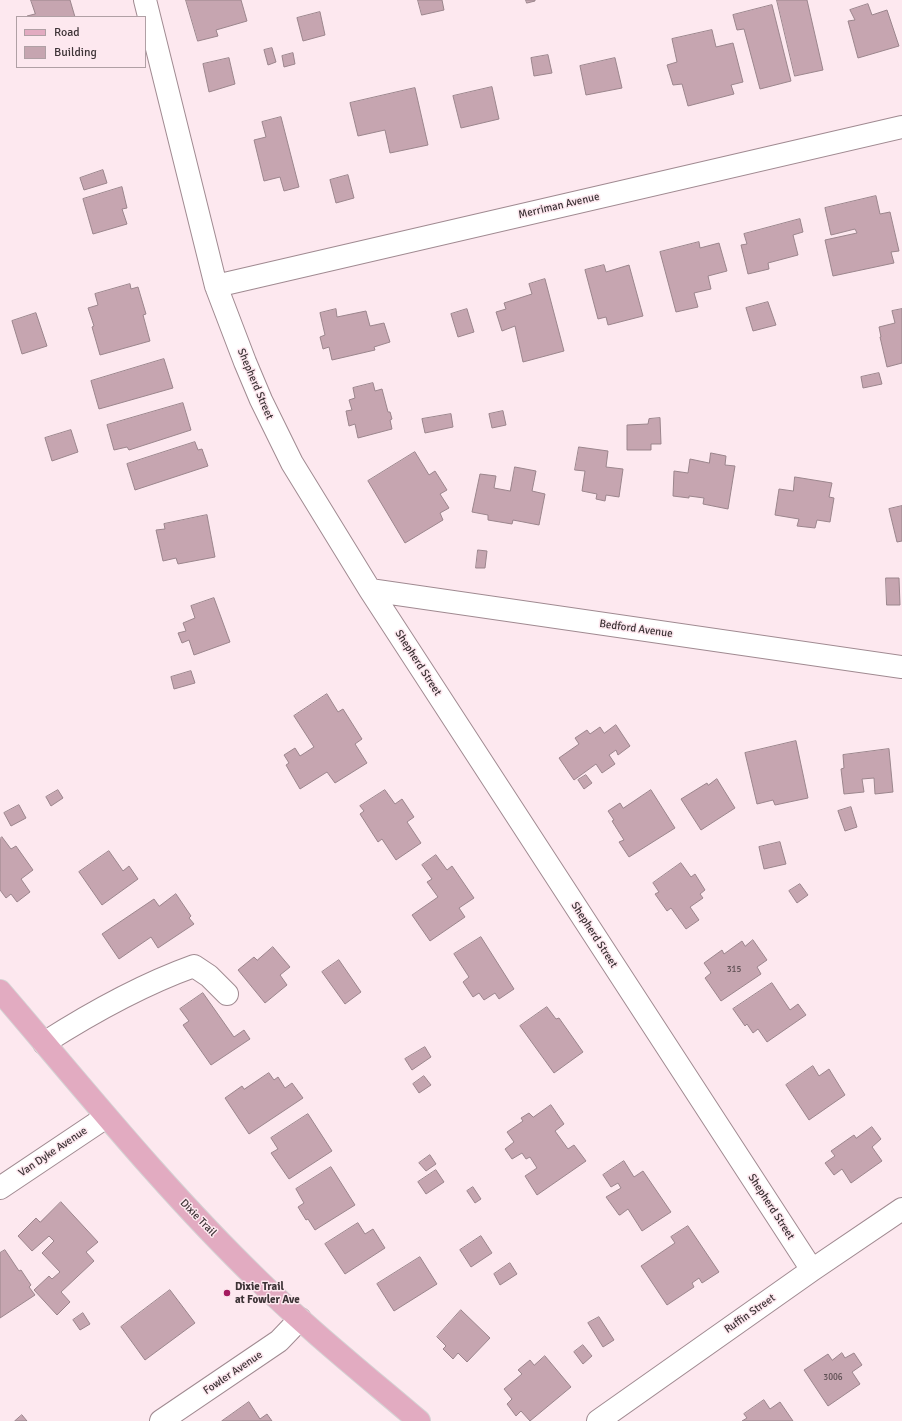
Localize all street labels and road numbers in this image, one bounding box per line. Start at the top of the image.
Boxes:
street label: Merriman Avenue [517,190,601,222]
street label: Shepherd Street [234,347,276,421]
street label: Bedford Avenue [598,617,674,641]
street label: Shepherd Street [392,628,444,698]
street label: Shepherd Street [568,900,620,970]
street label: Van Dyke Avenue [16,1124,90,1180]
street label: Shepherd Street [745,1172,797,1242]
street label: Dixie Trail [177,1197,219,1239]
street label: Ruffin Street [722,1292,778,1336]
street label: Fowler Avenue [201,1348,265,1398]

